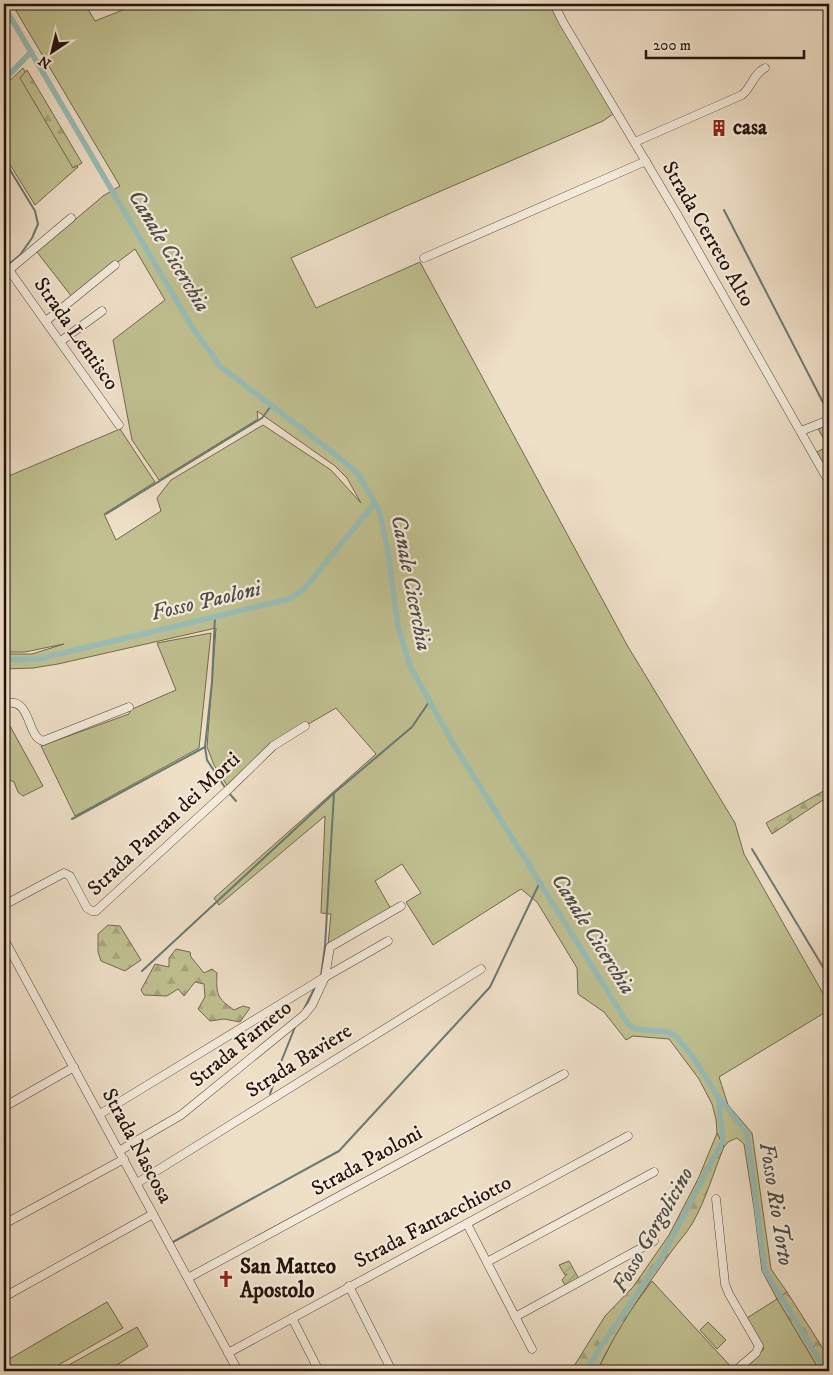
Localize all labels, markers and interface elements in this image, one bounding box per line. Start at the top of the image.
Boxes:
north arrow [28,28,78,78]
scale bar [646,28,803,60]
text: 200 m [653,36,691,55]
text: N [35,51,55,73]
place label: casa [733,115,768,141]
building icon: casa [709,118,729,138]
street label: Strada Cerreto Alto [656,157,760,311]
water label: Canale Cicerchia [122,185,216,317]
street label: Strada Lentisco [28,273,124,395]
water label: Canale Cicerchia [385,513,437,653]
water label: Fosso Paoloni [148,575,265,627]
street label: Strada Pantan dei Morti [82,746,246,902]
water label: Canale Cicerchia [545,868,641,1000]
street label: Strada Farneto [185,995,297,1093]
street label: Strada Baviere [241,1018,357,1104]
street label: Strada Nascosa [96,1084,178,1208]
street label: Strada Paoloni [307,1120,427,1202]
water label: Fosso Rio Torto [753,1140,799,1268]
water label: Fosso Gorgolicino [606,1162,700,1298]
street label: Strada Fantacchiotto [350,1170,516,1274]
place label: San Matteo Apostolo [239,1254,336,1304]
church icon: San Matteo Apostolo [216,1269,236,1289]

